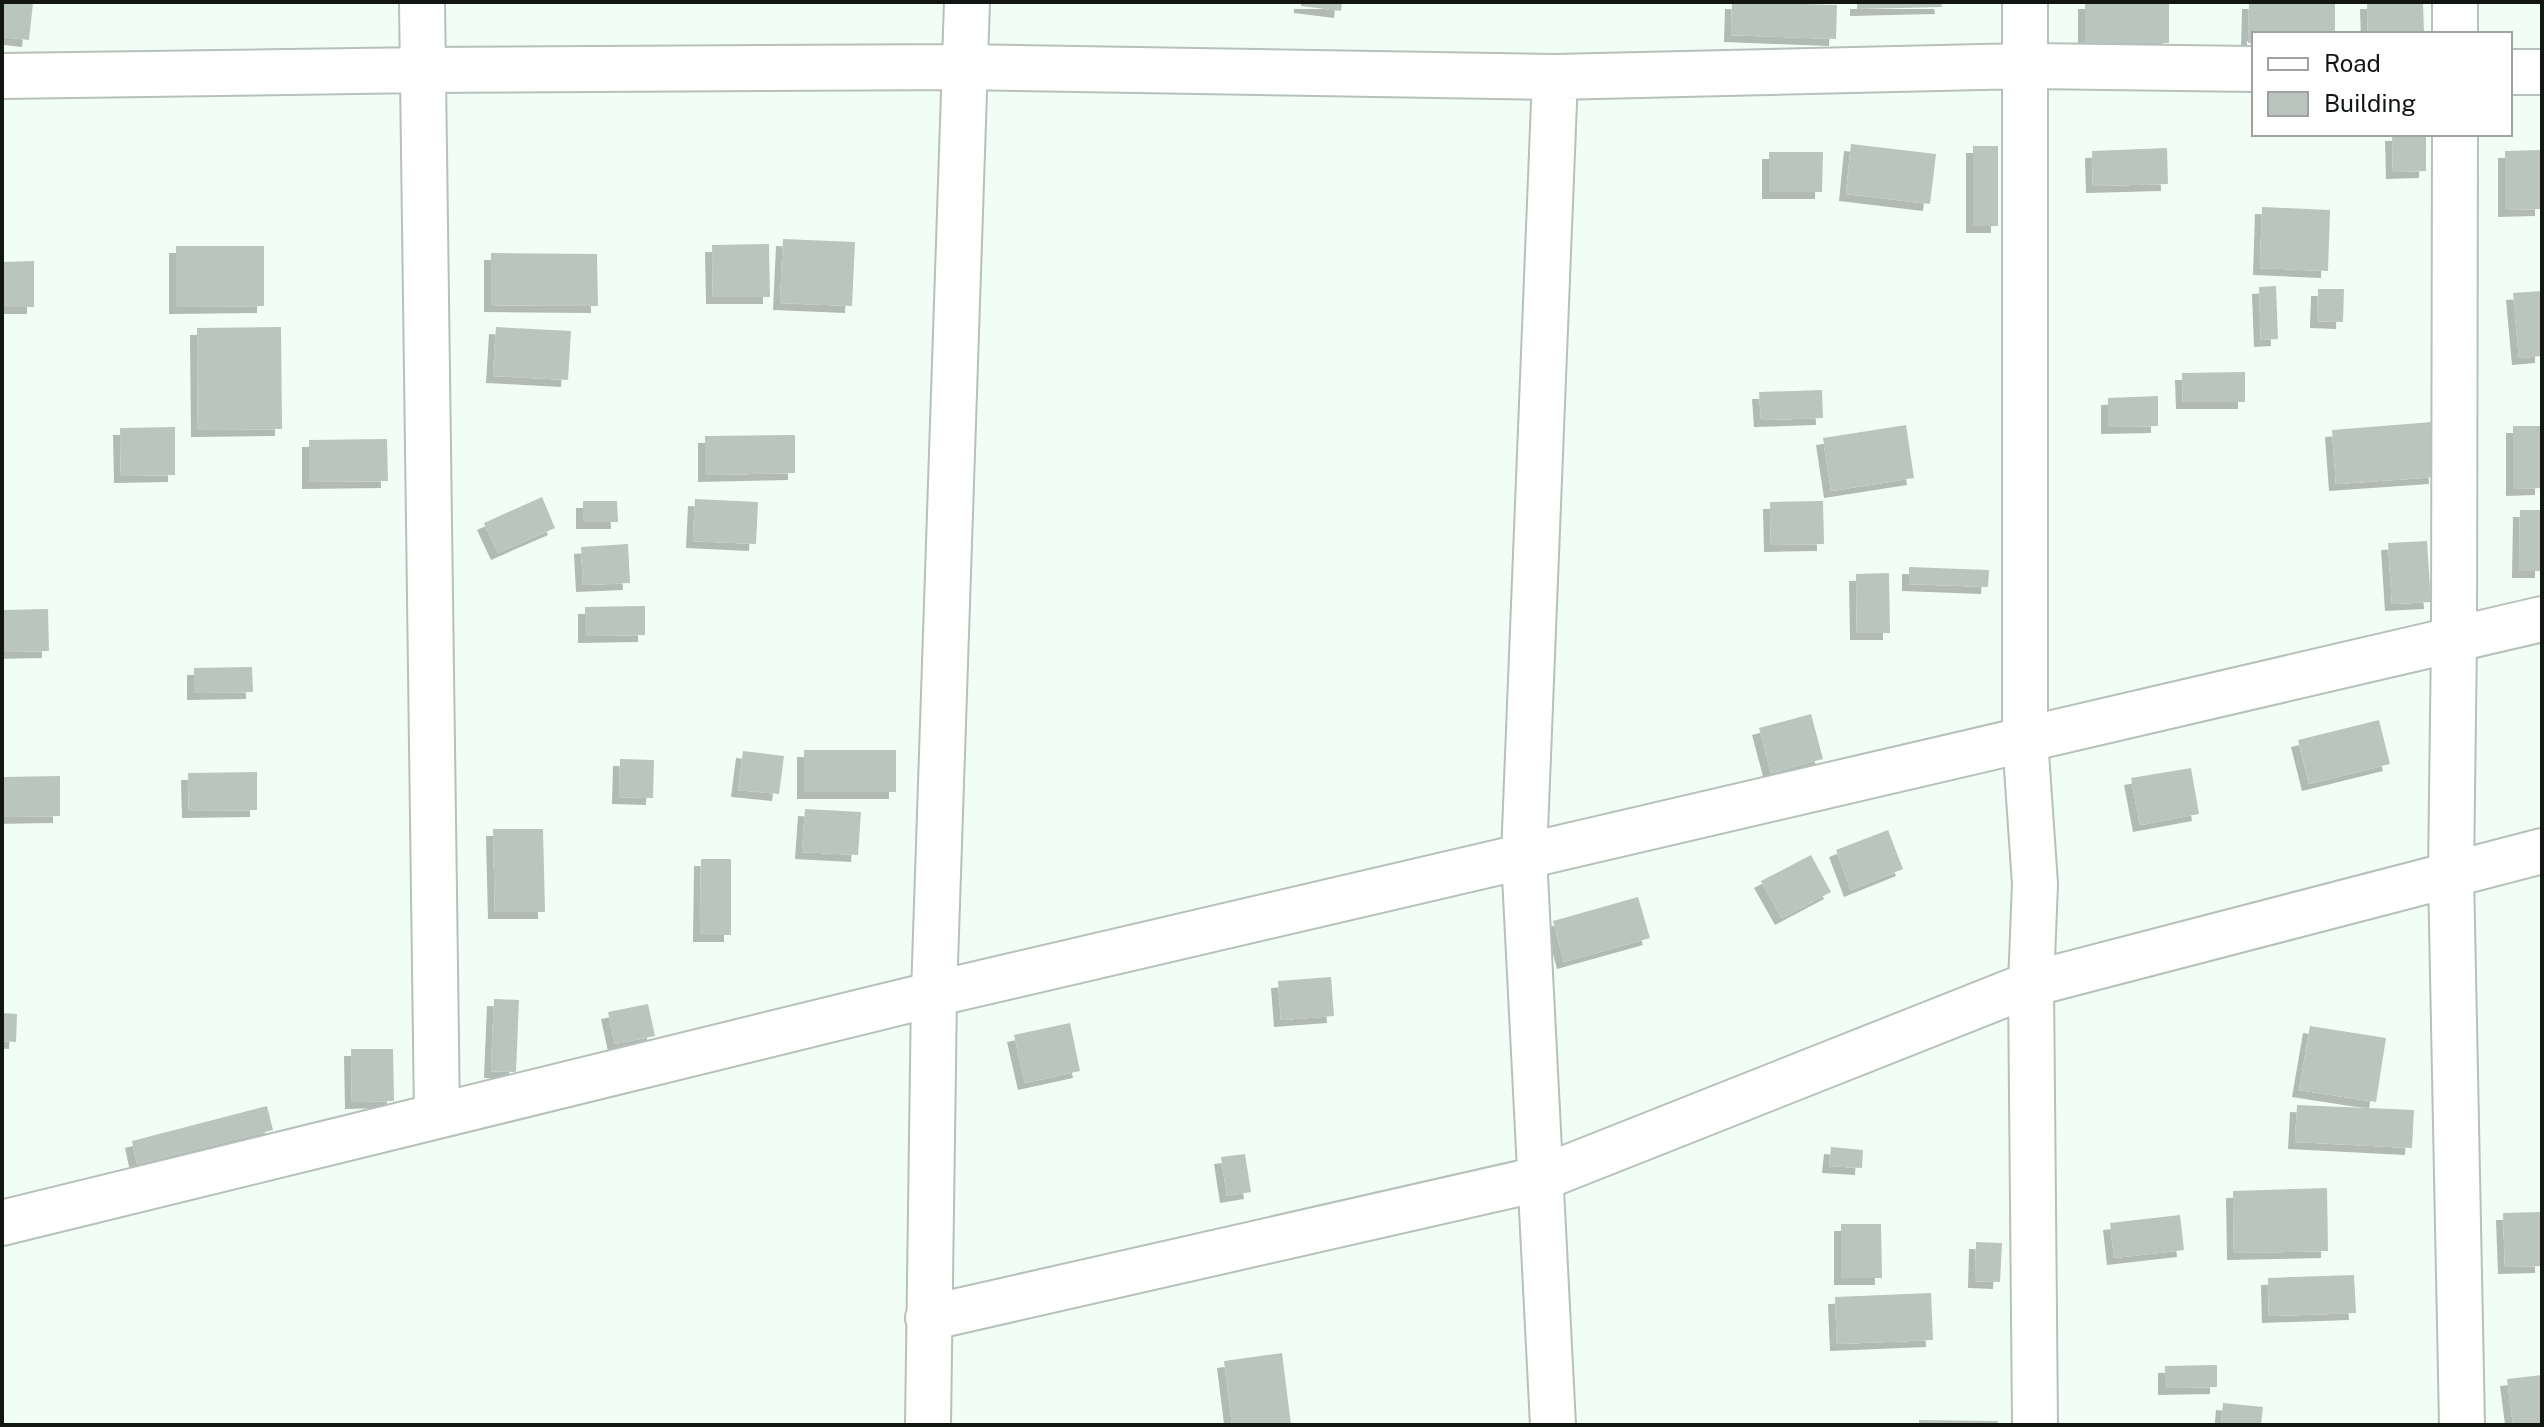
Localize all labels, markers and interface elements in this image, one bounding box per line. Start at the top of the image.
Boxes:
legend [2252,32,2512,136]
text: Road [2324,49,2381,77]
text: Building [2324,89,2416,117]

